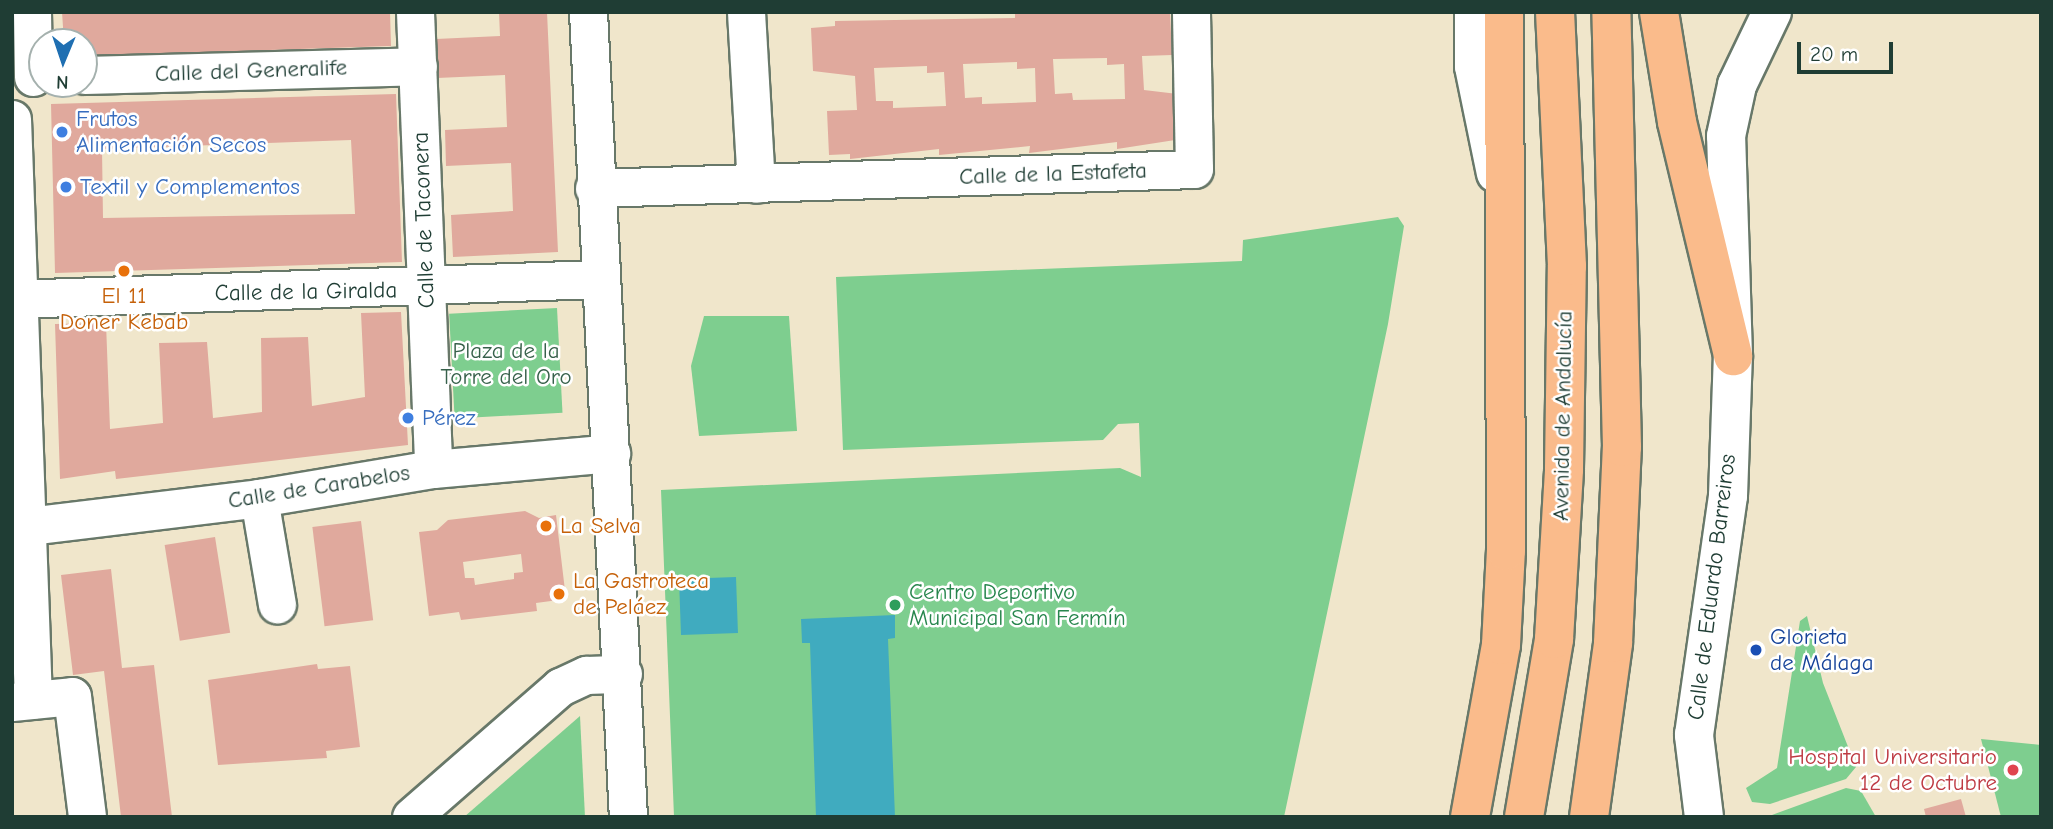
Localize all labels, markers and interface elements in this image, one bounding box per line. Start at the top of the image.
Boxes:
north arrow [28,28,98,98]
scale bar [1801,28,1897,72]
text: 20 m [1810,42,1858,66]
street label: Calle del Generalife [154,54,348,88]
text: N [56,71,69,93]
place label: Frutos Alimentación Secos [76,105,266,159]
marker: Frutos Alimentación Secos [54,124,70,140]
street label: Calle de Taconera [407,131,441,309]
street label: Calle de la Estafeta [959,157,1147,191]
place label: Textil y Complementos [80,173,300,201]
marker: Textil y Complementos [58,179,74,195]
marker: El 11 Doner Kebab [116,263,132,279]
street label: Calle de la Giralda [214,277,398,307]
place label: El 11 Doner Kebab [60,282,188,336]
street label: Avenida de Andalucía [1547,311,1579,521]
park label: Plaza de la Torre del Oro [440,337,572,391]
place label: Pérez [422,404,476,432]
marker: Pérez [400,410,416,426]
street label: Calle de Eduardo Barreiros [1682,452,1742,722]
street label: Calle de Carabelos [226,459,412,515]
place label: La Selva [560,512,641,540]
marker: La Selva [538,518,554,534]
place label: La Gastroteca de Peláez [573,567,709,621]
place label: Centro Deportivo Municipal San Fermín [909,578,1126,632]
marker: La Gastroteca de Peláez [551,586,567,602]
marker: Centro Deportivo Municipal San Fermín [887,597,903,613]
place label: Glorieta de Málaga [1770,623,1873,677]
marker: Glorieta de Málaga [1748,642,1764,658]
place label: Hospital Universitario 12 de Octubre [1788,743,1997,797]
marker: Hospital Universitario 12 de Octubre [2003,760,2023,780]

